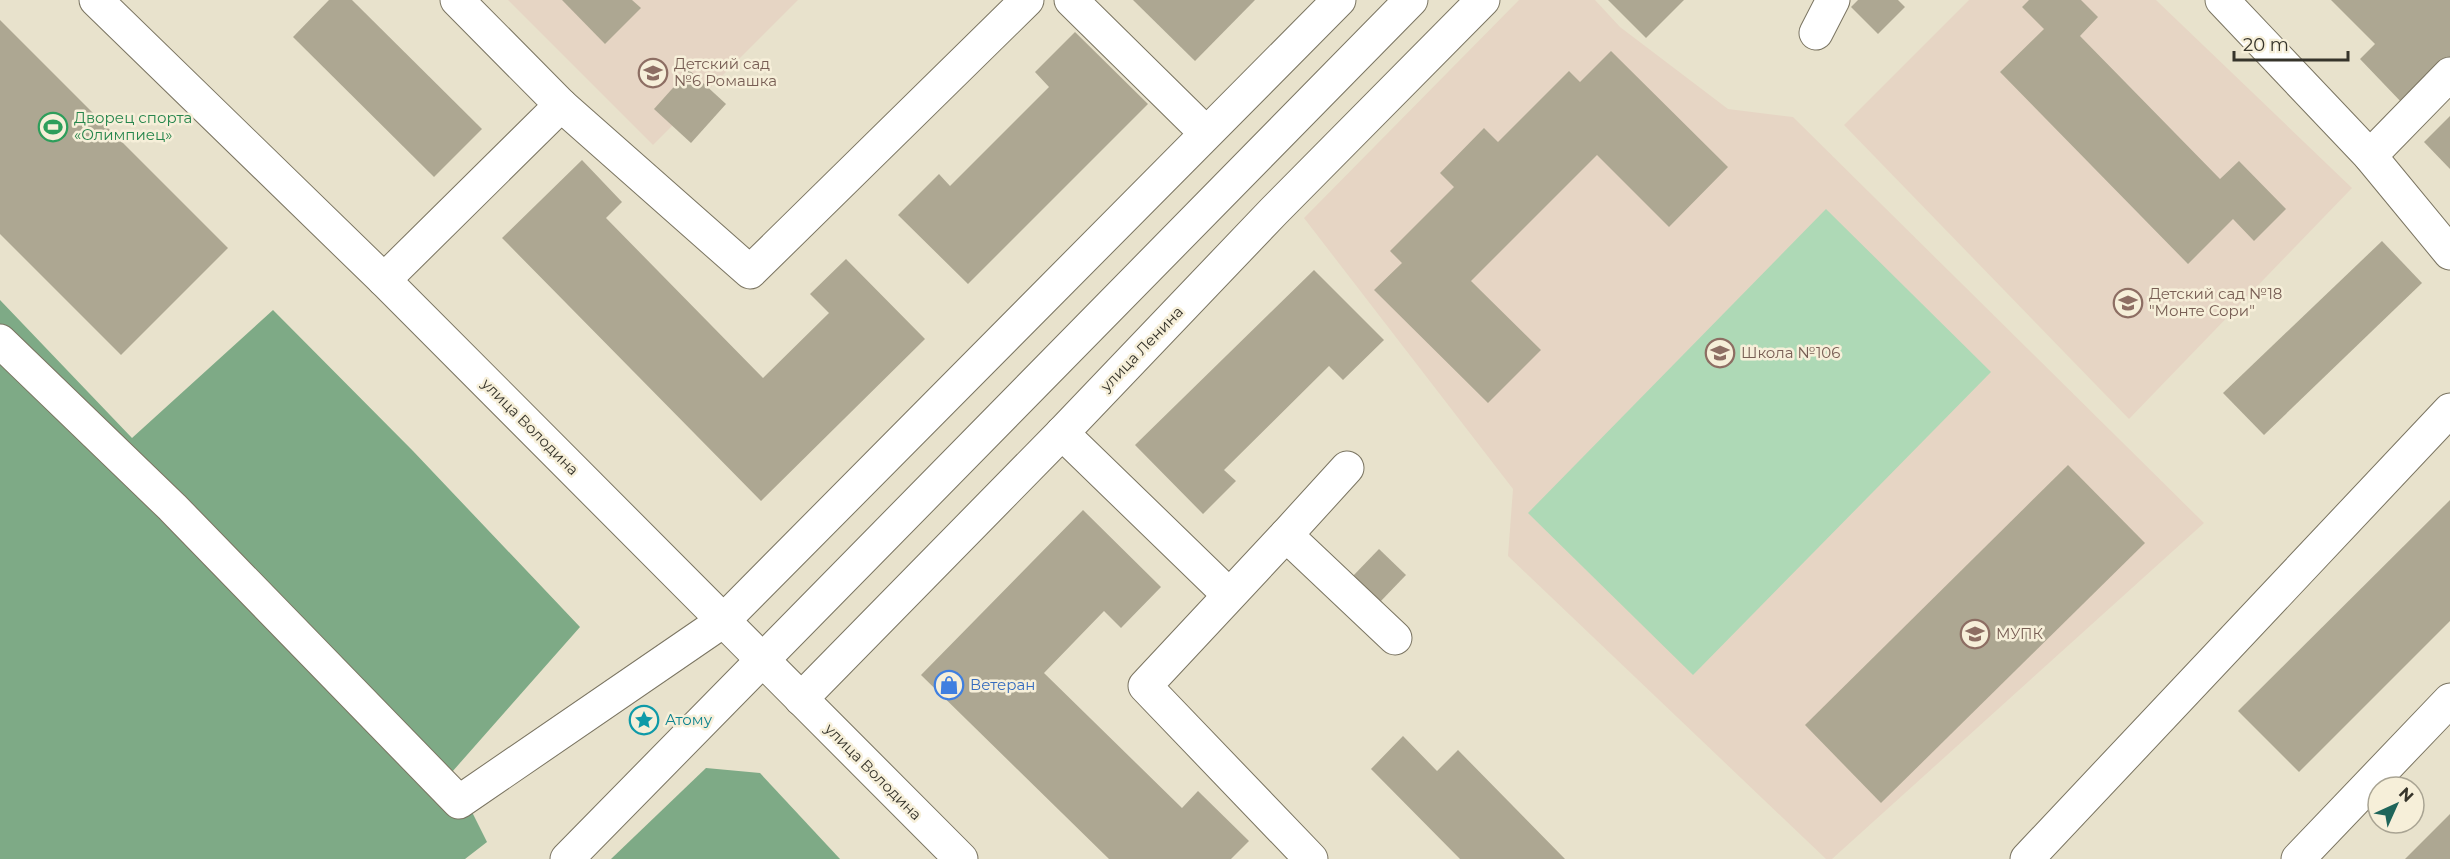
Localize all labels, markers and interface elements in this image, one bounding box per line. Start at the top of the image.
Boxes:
scale bar [2234,24,2348,62]
text: 20 m [2243,34,2289,56]
place label: Детский сад №6 Ромашка [674,54,777,90]
school or university icon: Детский сад №6 Ромашка [637,57,669,89]
place label: Дворец спорта «Олимпиец» [74,108,192,144]
sports icon: Дворец спорта «Олимпиец» [37,111,69,143]
place label: Детский сад №18 "Монте Сори" [2149,284,2282,320]
school or university icon: Детский сад №18 "Монте Сори" [2112,287,2144,319]
street label: улица Ленина [1096,302,1187,396]
school or university icon: Школа №106 [1704,337,1736,369]
place label: Школа №106 [1741,343,1840,362]
street label: улица Володина [477,373,583,479]
school or university icon: МУПК [1959,618,1991,650]
place label: МУПК [1996,624,2043,643]
shop icon: Ветеран [933,669,965,701]
place label: Ветеран [970,675,1035,694]
place icon: Атому [628,704,660,736]
place label: Атому [665,710,713,729]
street label: улица Володина [820,718,926,824]
north arrow [2366,775,2426,835]
text: N [2395,783,2418,806]

